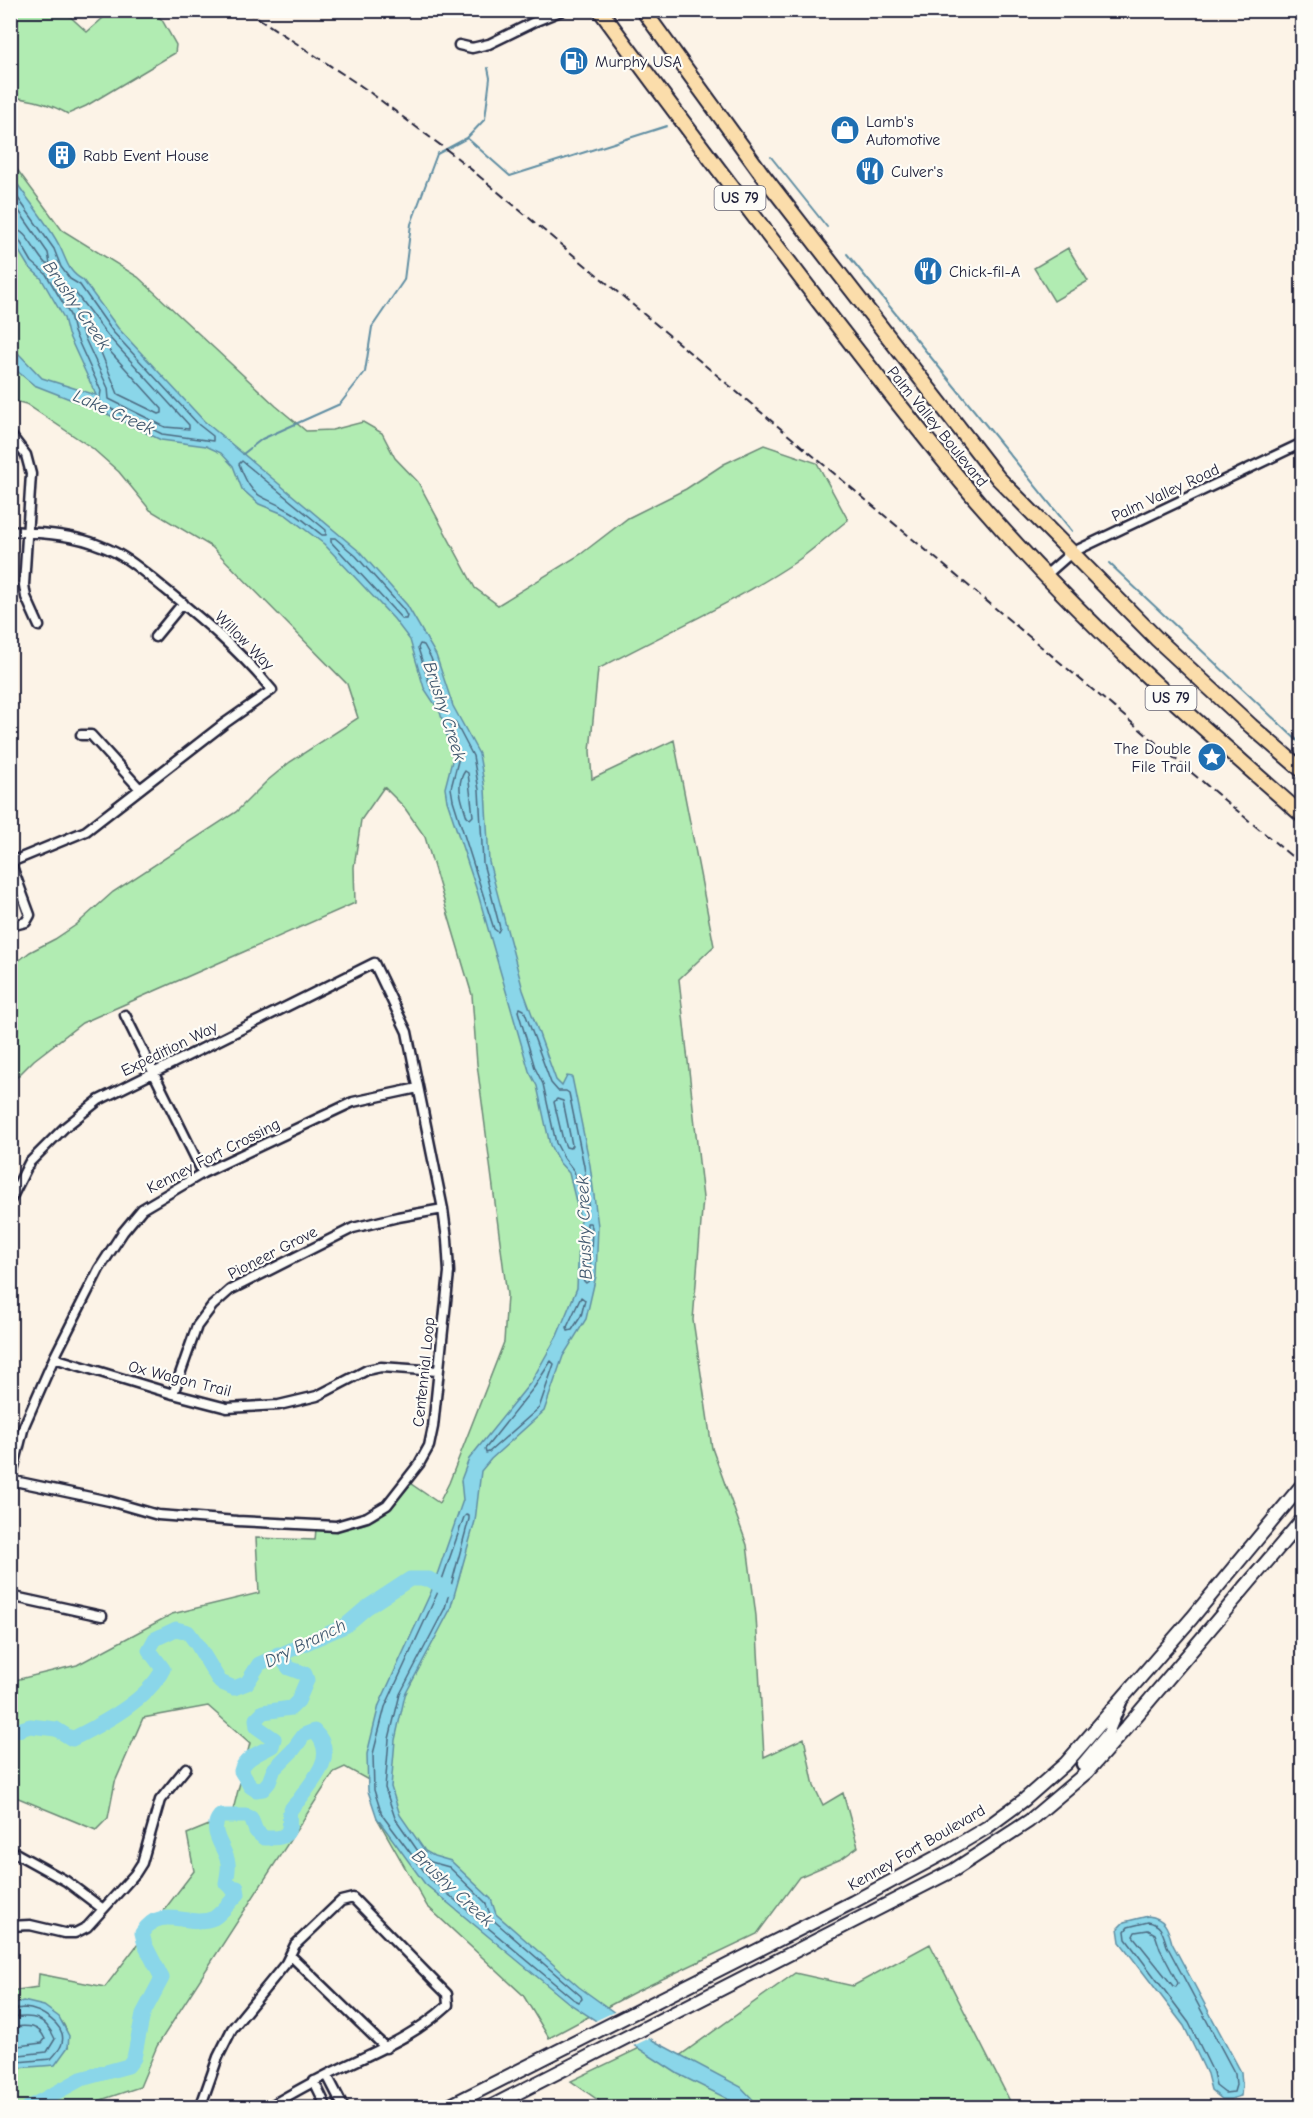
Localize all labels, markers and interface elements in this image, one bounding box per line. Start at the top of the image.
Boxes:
fuel station icon: Murphy USA [558,45,590,77]
place label: Murphy USA [595,53,682,71]
place label: Lamb's Automotive [866,113,940,149]
shop icon: Lamb's Automotive [829,114,861,146]
building icon: Rabb Event House [46,139,78,171]
place label: Rabb Event House [83,147,209,165]
restaurant icon: Culver's [854,155,886,187]
place label: Culver's [891,163,943,181]
road number: US 79 [714,186,766,210]
restaurant icon: Chick-fil-A [912,255,944,287]
water label: Brushy Creek [38,257,115,354]
place label: Chick-fil-A [949,263,1020,281]
street label: Palm Valley Boulevard [883,363,991,490]
water label: Lake Creek [70,385,158,440]
street label: Palm Valley Road [1109,460,1222,526]
street label: Willow Way [211,607,278,675]
water label: Brushy Creek [419,659,471,764]
road number: US 79 [1146,686,1196,710]
place label: The Double File Trail [1114,740,1191,776]
place icon: The Double File Trail [1196,741,1228,773]
street label: Expedition Way [118,1017,221,1080]
street label: Kenney Fort Crossing [144,1115,283,1197]
water label: Brushy Creek [572,1176,597,1280]
street label: Pioneer Grove [225,1223,320,1283]
street label: Centennial Loop [409,1316,439,1428]
street label: Ox Wagon Trail [127,1358,233,1400]
water label: Dry Branch [261,1615,349,1672]
street label: Kenney Fort Boulevard [845,1801,988,1894]
water label: Brushy Creek [408,1845,498,1931]

